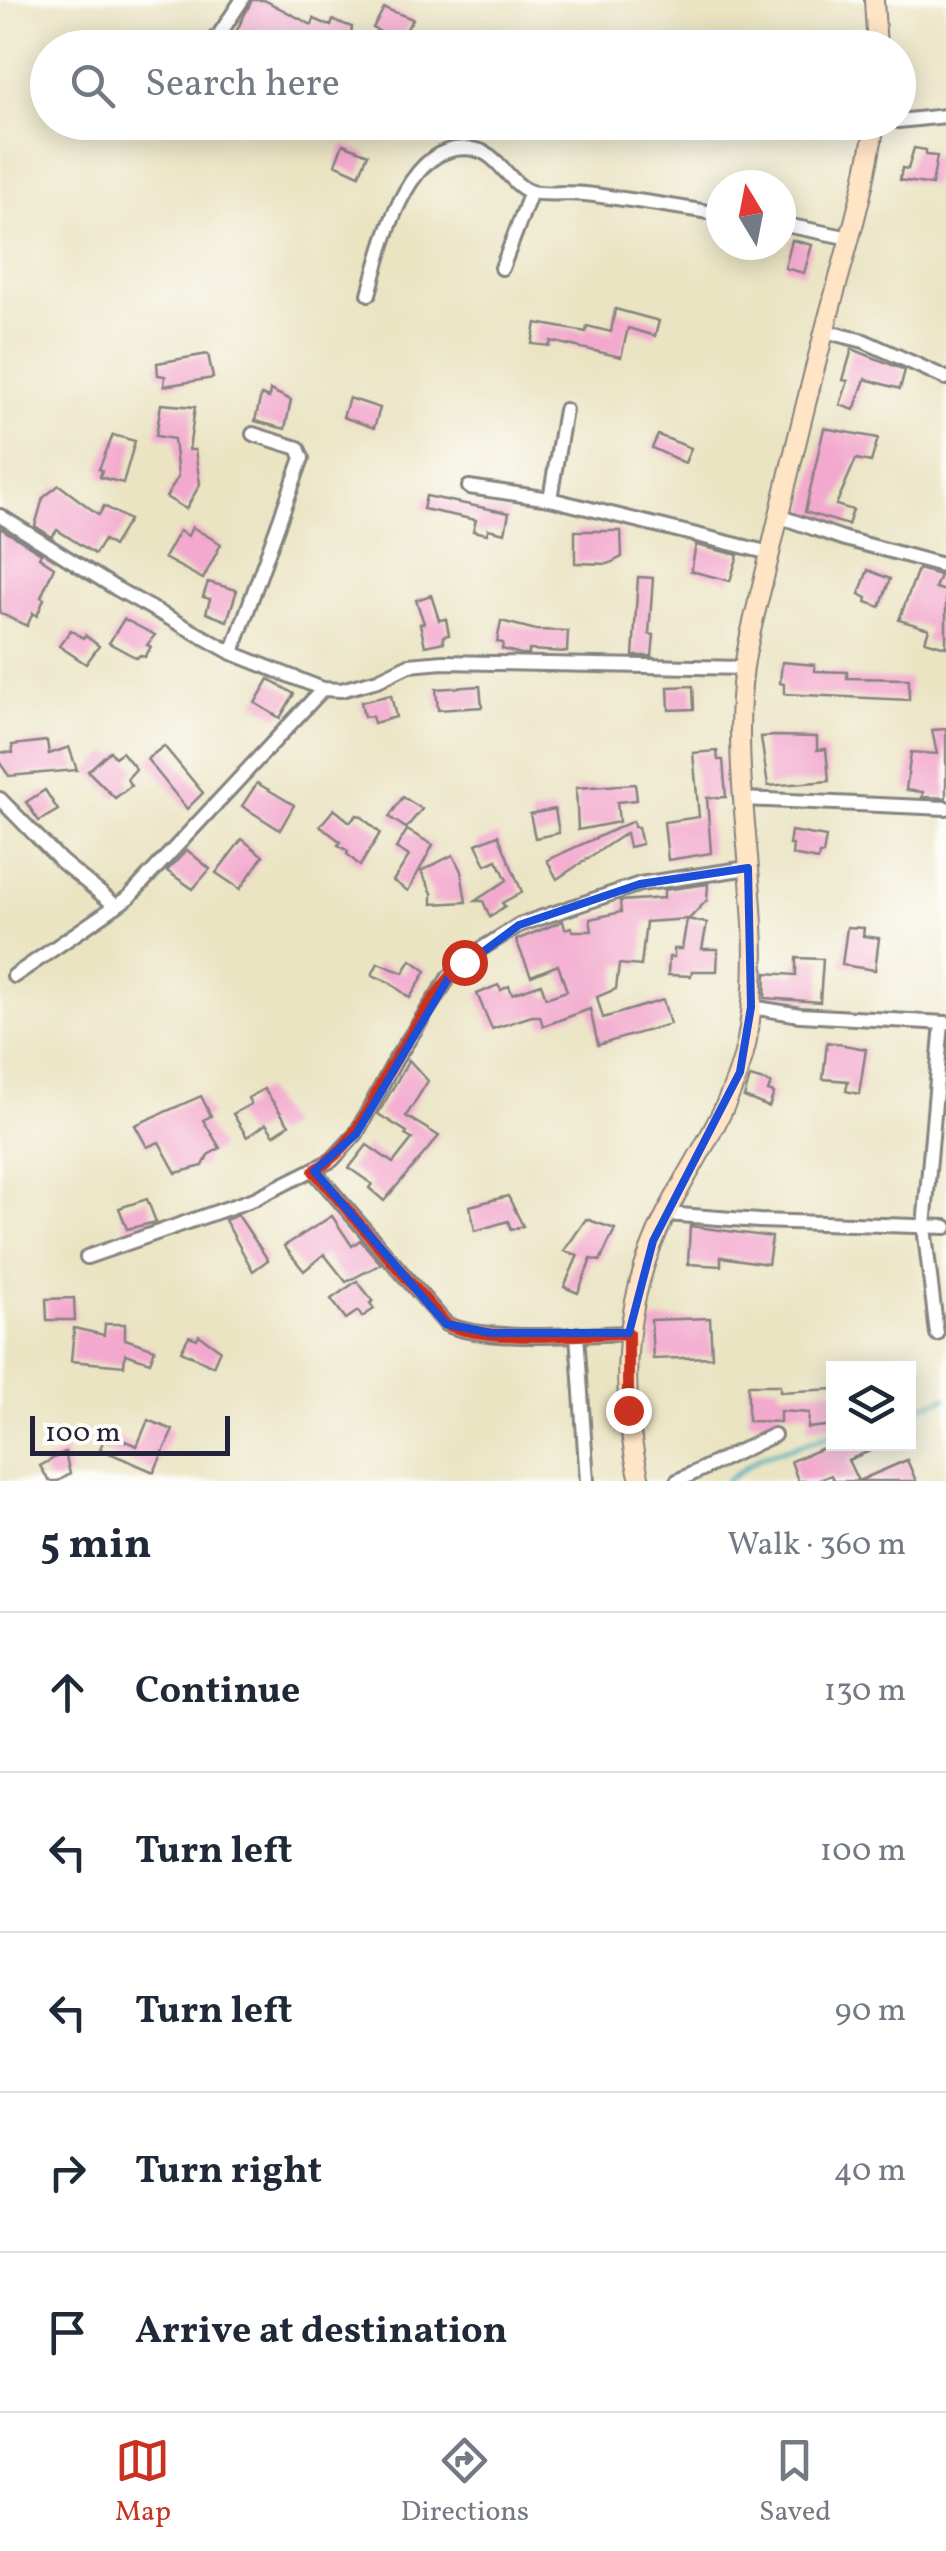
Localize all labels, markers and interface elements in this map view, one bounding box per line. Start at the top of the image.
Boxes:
search box [30,30,916,140]
icon: search [65,58,120,113]
text: Search here [145,59,340,112]
north arrow [706,170,796,260]
route start [442,940,488,986]
map controls [826,1361,916,1451]
button: layers [826,1361,916,1451]
route end [606,1388,652,1434]
scale bar [30,1411,230,1456]
text: 100 m [45,1414,120,1453]
text: 5 min [40,1517,152,1576]
text: Walk · 360 m [728,1524,906,1568]
icon: ahead [40,1665,95,1720]
text: Continue [135,1666,300,1719]
text: 130 m [824,1670,906,1714]
icon: left [40,1825,95,1880]
text: Turn left [135,1826,292,1879]
text: 100 m [820,1830,906,1874]
icon: left [40,1985,95,2040]
text: Turn left [135,1986,292,2039]
text: 90 m [835,1990,906,2034]
icon: right [40,2145,95,2200]
text: Turn right [135,2146,322,2199]
text: 40 m [834,2150,906,2194]
icon: arrive [40,2305,95,2360]
text: Arrive at destination [135,2306,508,2359]
tab: Map [115,2433,171,2532]
tab: Directions [401,2433,529,2532]
tab: Saved [759,2433,831,2532]

